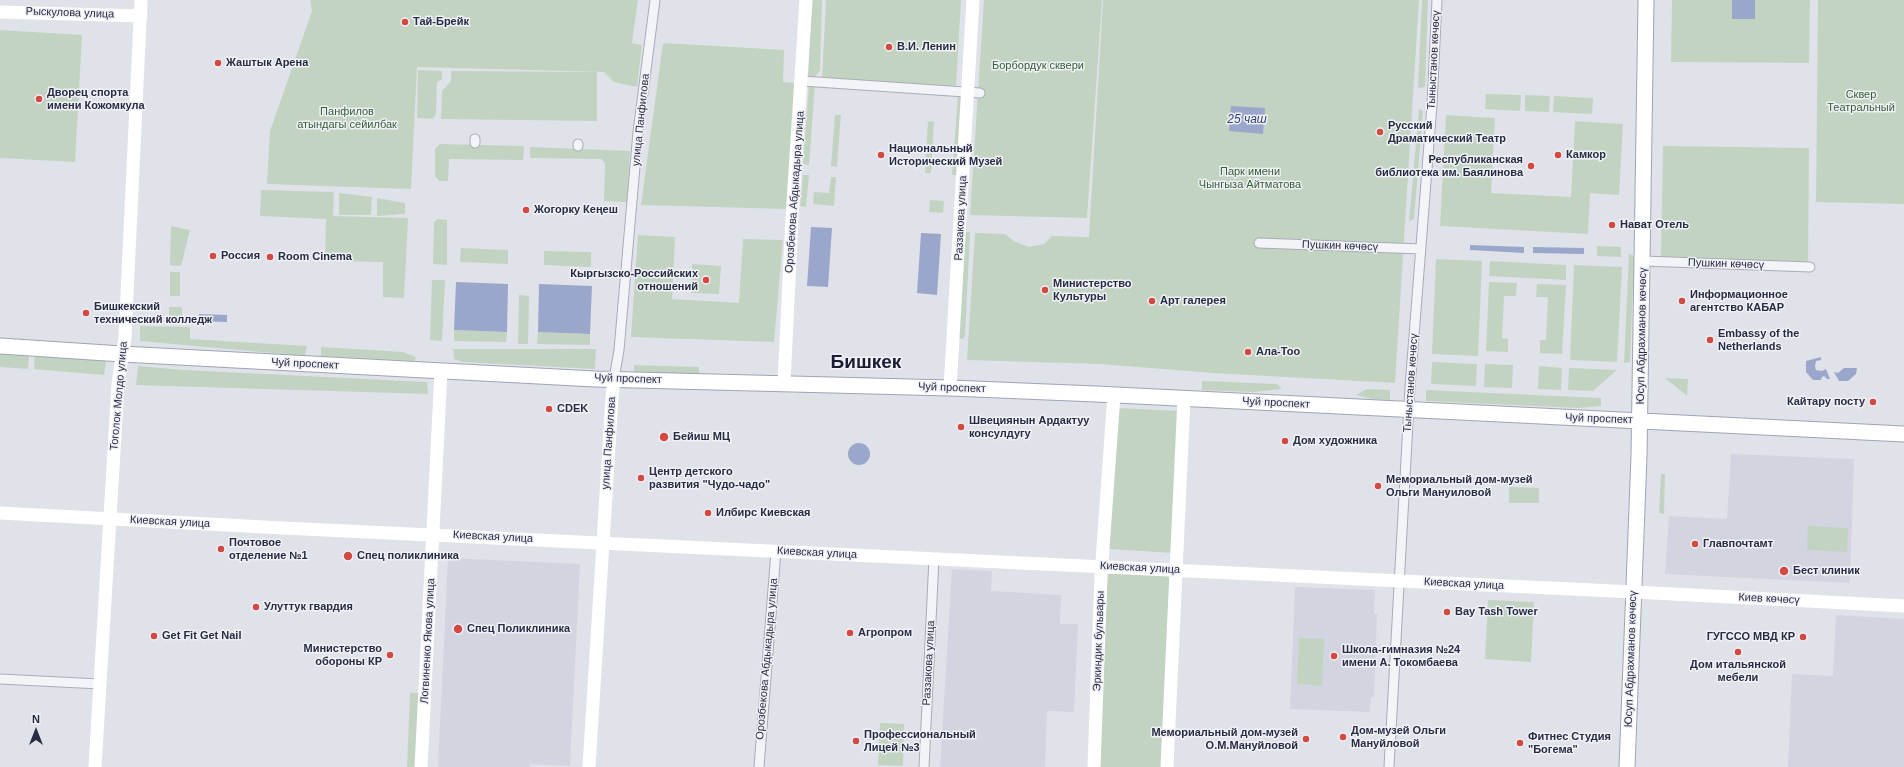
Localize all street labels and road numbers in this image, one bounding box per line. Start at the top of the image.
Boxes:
street label: Рыскулова улица [25,5,115,21]
street label: Тыныстанов көчөсү [1425,10,1443,110]
street label: улица Панфилова [630,73,652,167]
street label: Орозбекова Абдыкадыра улица [783,111,807,273]
street label: Раззакова улица [952,175,970,261]
street label: Пушкин көчөсү [1302,238,1378,254]
street label: Пушкин көчөсү [1688,256,1764,272]
street label: Юсуп Абдрахманов көчөсү [1634,267,1650,405]
street label: Тыныстанов көчөсү [1401,333,1421,433]
street label: Тоголок Молдо улица [108,341,130,451]
street label: Чуй проспект [271,356,339,372]
street label: Чуй проспект [594,371,662,387]
street label: Чуй проспект [918,380,986,396]
street label: Чуй проспект [1242,395,1310,411]
street label: улица Панфилова [599,396,619,490]
street label: Чуй проспект [1565,411,1633,427]
street label: Киевская улица [130,513,210,531]
street label: Киевская улица [453,528,533,546]
street label: Киевская улица [777,544,857,562]
street label: Киевская улица [1100,559,1180,577]
street label: Киевская улица [1424,575,1504,593]
street label: Логвиненко Якова улица [418,578,438,704]
street label: Орозбекова Абдыкадыра улица [753,578,781,740]
street label: Эркиндик бульвары [1091,590,1107,692]
street label: Юсуп Абдрахманов көчөсү [1622,590,1640,728]
street label: Киев көчөсү [1738,591,1800,607]
street label: Раззакова улица [920,620,938,706]

